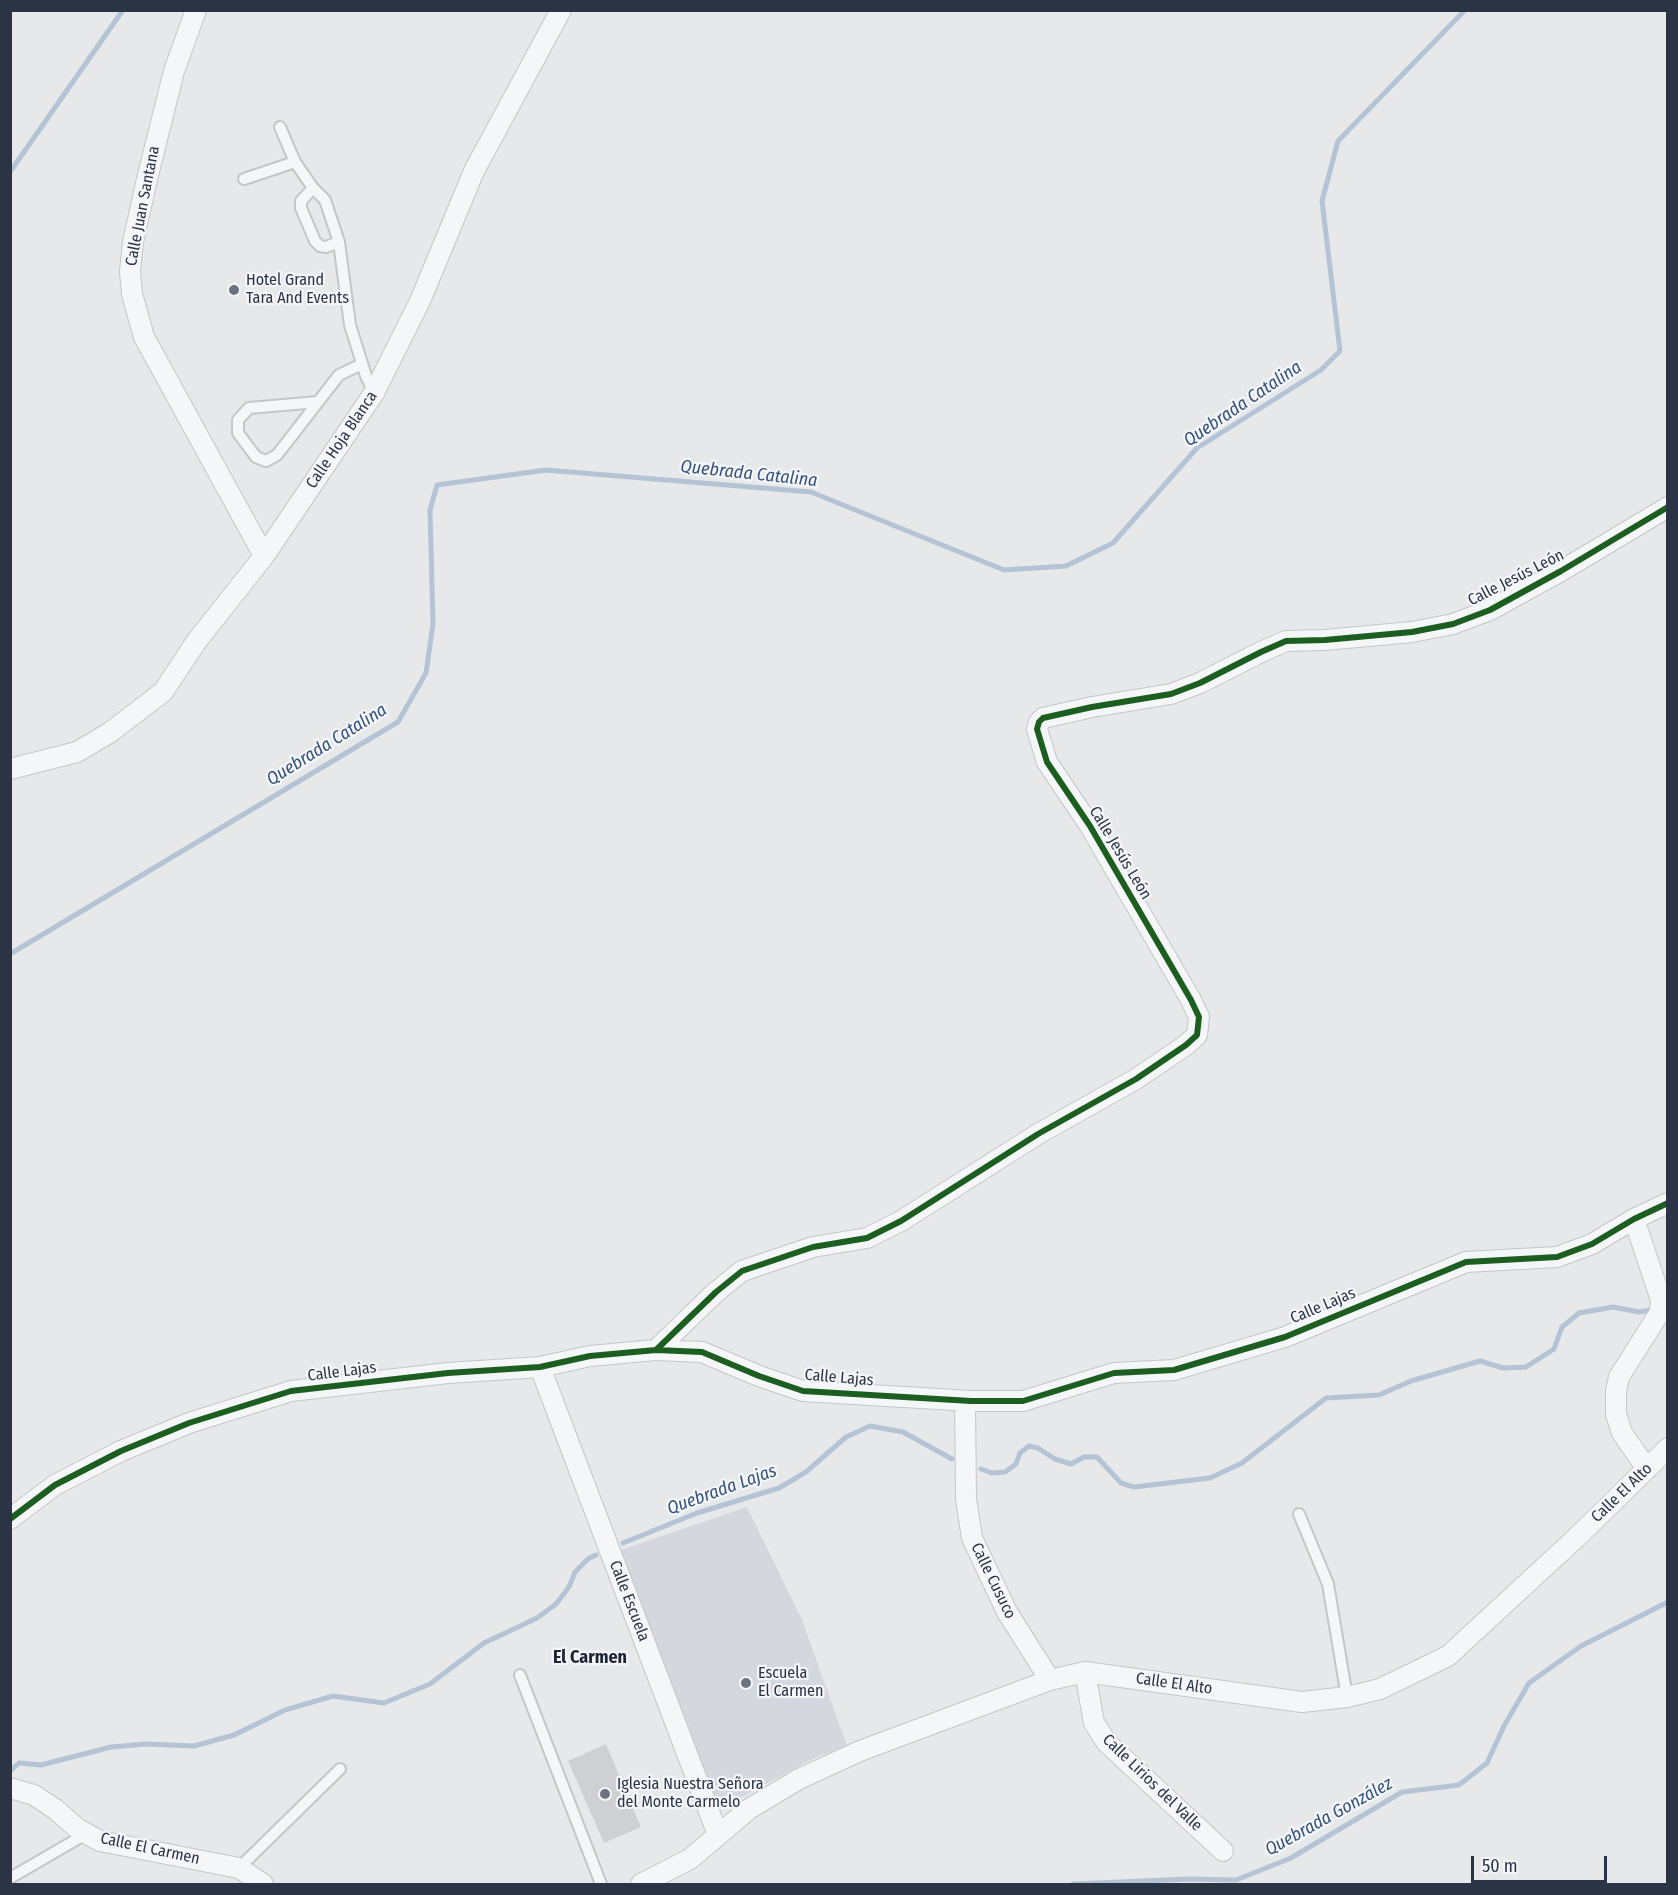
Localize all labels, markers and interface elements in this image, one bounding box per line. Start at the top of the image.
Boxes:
street label: Calle Juan Santana [122,144,164,268]
place label: Hotel Grand Tara And Events [246,271,349,309]
marker: Hotel Grand Tara And Events [227,283,241,297]
water label: Quebrada Catalina [1180,357,1306,451]
street label: Calle Hoja Blanca [302,388,382,492]
water label: Quebrada Catalina [679,456,819,492]
street label: Calle Jesús León [1465,546,1567,610]
water label: Quebrada Catalina [263,699,391,791]
street label: Calle Jesús León [1085,803,1155,903]
street label: Calle Lajas [1288,1284,1358,1328]
street label: Calle Lajas [307,1358,377,1386]
street label: Calle Lajas [804,1365,874,1391]
street label: Calle El Alto [1588,1459,1656,1527]
water label: Quebrada Lajas [664,1460,780,1520]
street label: Calle Cusuco [966,1540,1020,1622]
street label: Calle Escuela [605,1558,653,1644]
district label: El Carmen [553,1647,627,1669]
place label: Escuela El Carmen [758,1664,823,1702]
street label: Calle El Alto [1134,1669,1214,1699]
marker: Escuela El Carmen [739,1676,753,1690]
street label: Calle Lirios del Valle [1098,1730,1206,1836]
water label: Quebrada González [1262,1773,1396,1861]
place label: Iglesia Nuestra Señora del Monte Carmelo [617,1775,764,1813]
marker: Iglesia Nuestra Señora del Monte Carmelo [598,1787,612,1801]
street label: Calle El Carmen [99,1829,201,1869]
scale bar [1474,1844,1610,1882]
text: 50 m [1482,1855,1518,1877]

